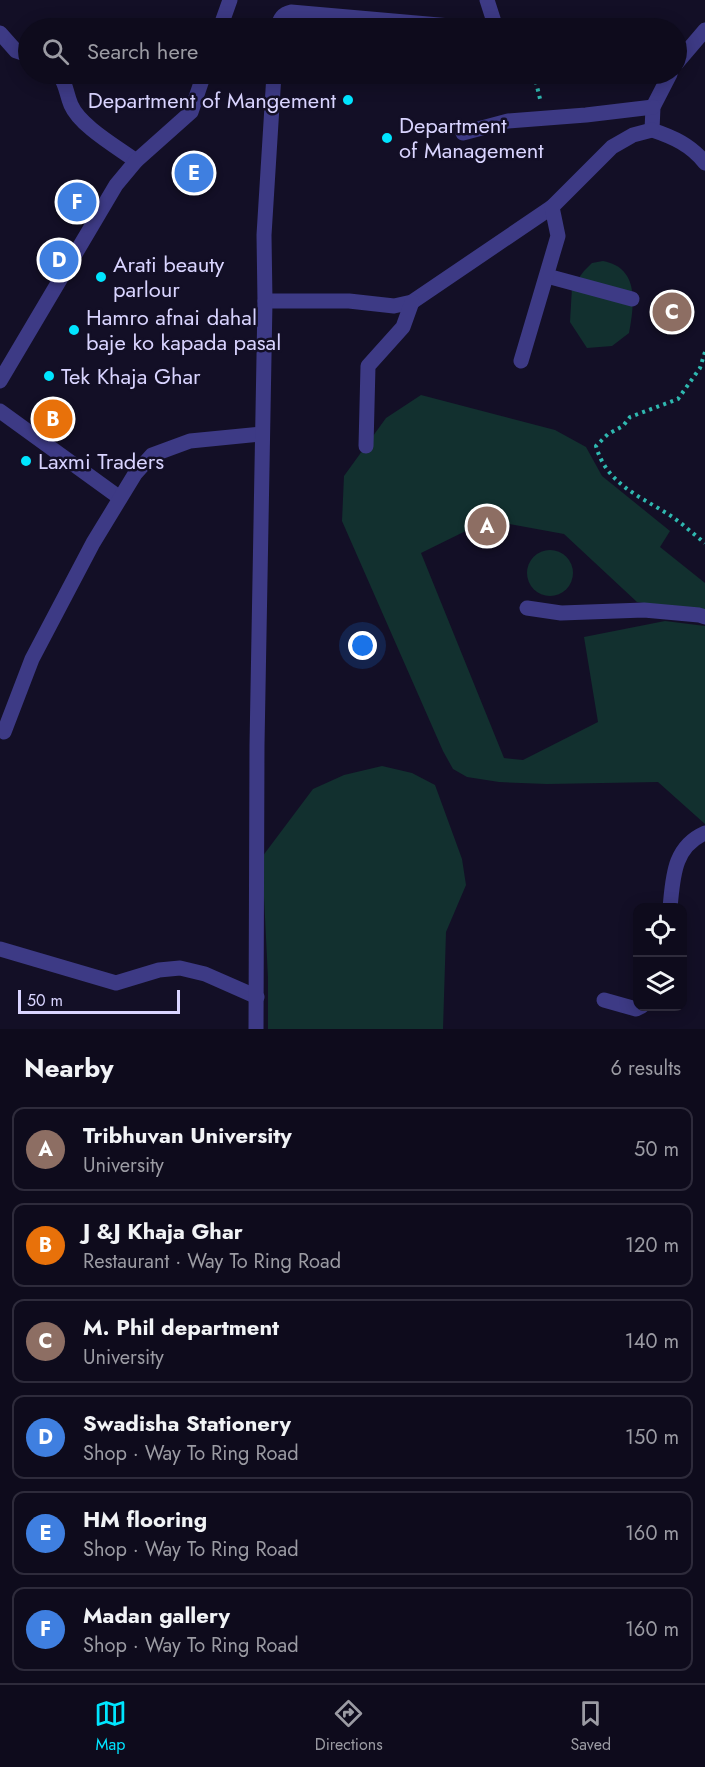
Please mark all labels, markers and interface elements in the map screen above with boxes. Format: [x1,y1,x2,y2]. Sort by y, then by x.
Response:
search box [18,18,687,84]
icon: search [39,35,72,68]
text: Search here [87,35,198,67]
place label: Department of Mangement [88,84,337,116]
marker: Department of Mangement [341,93,355,107]
place label: Department of Management [399,109,544,166]
marker: Department of Management [380,131,394,145]
pin: E [174,150,214,195]
pin: F [58,180,97,224]
pin: D [40,238,78,282]
place label: Arati beauty parlour [113,248,225,305]
marker: Arati beauty parlour [94,270,108,284]
pin: C [652,290,692,334]
place label: Hamro afnai dahal baje ko kapada pasal [86,301,281,358]
marker: Hamro afnai dahal baje ko kapada pasal [67,323,81,337]
place label: Tek Khaja Ghar [61,360,201,392]
marker: Tek Khaja Ghar [42,369,56,383]
pin: B [34,396,72,442]
place label: Laxmi Traders [38,445,164,477]
marker: Laxmi Traders [19,454,33,468]
pin: A [468,504,506,548]
your location [348,631,377,660]
map controls [633,903,687,1011]
button: locate [633,903,687,957]
button: layers [633,957,687,1011]
scale bar [18,987,180,1014]
text: 50 m [27,989,63,1012]
text: Nearby [24,1049,113,1087]
text: 6 results [611,1054,681,1083]
text: Tribhuvan University [83,1119,292,1151]
text: A [38,1135,53,1164]
text: 50 m [634,1135,679,1164]
text: University [83,1151,164,1180]
text: J &J Khaja Ghar [83,1215,243,1247]
text: B [39,1231,52,1260]
text: 120 m [625,1231,679,1260]
text: Restaurant · Way To Ring Road [83,1247,341,1276]
text: M. Phil department [83,1311,279,1343]
text: C [38,1327,53,1356]
text: 140 m [625,1327,679,1356]
text: University [83,1343,164,1372]
text: Swadisha Stationery [83,1407,291,1439]
text: D [38,1423,53,1452]
text: 150 m [625,1423,679,1452]
text: Shop · Way To Ring Road [83,1439,299,1468]
text: HM flooring [83,1503,207,1535]
text: E [39,1519,52,1548]
text: 160 m [625,1519,679,1548]
text: Shop · Way To Ring Road [83,1535,299,1564]
text: Madan gallery [83,1599,230,1631]
text: F [40,1615,51,1644]
text: 160 m [625,1615,679,1644]
text: Shop · Way To Ring Road [83,1631,299,1660]
tab: Map [94,1697,127,1756]
tab: Directions [315,1697,383,1756]
tab: Saved [570,1697,611,1756]

